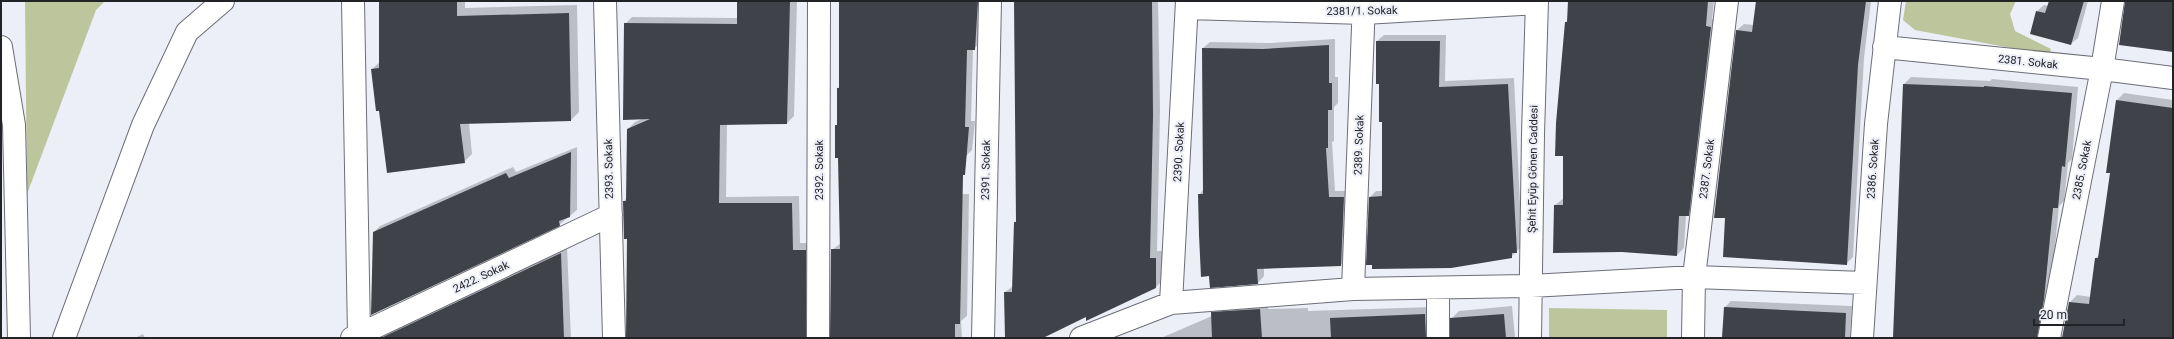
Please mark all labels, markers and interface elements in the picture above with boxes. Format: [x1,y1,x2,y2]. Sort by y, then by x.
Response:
street label: 2381/1. Sokak [1326,4,1398,18]
street label: 2381. Sokak [1997,52,2059,72]
street label: Şehit Eyüp Gönen Caddesi [1525,105,1541,233]
street label: 2389. Sokak [1351,114,1367,175]
street label: 2390. Sokak [1171,121,1187,182]
street label: 2393. Sokak [602,138,616,199]
street label: 2387. Sokak [1697,138,1717,200]
street label: 2386. Sokak [1864,138,1882,200]
street label: 2392. Sokak [813,139,826,200]
street label: 2391. Sokak [979,139,993,200]
street label: 2385. Sokak [2070,139,2094,201]
street label: 2422. Sokak [451,258,511,296]
scale bar [2034,301,2124,327]
text: 20 m [2040,308,2067,322]

